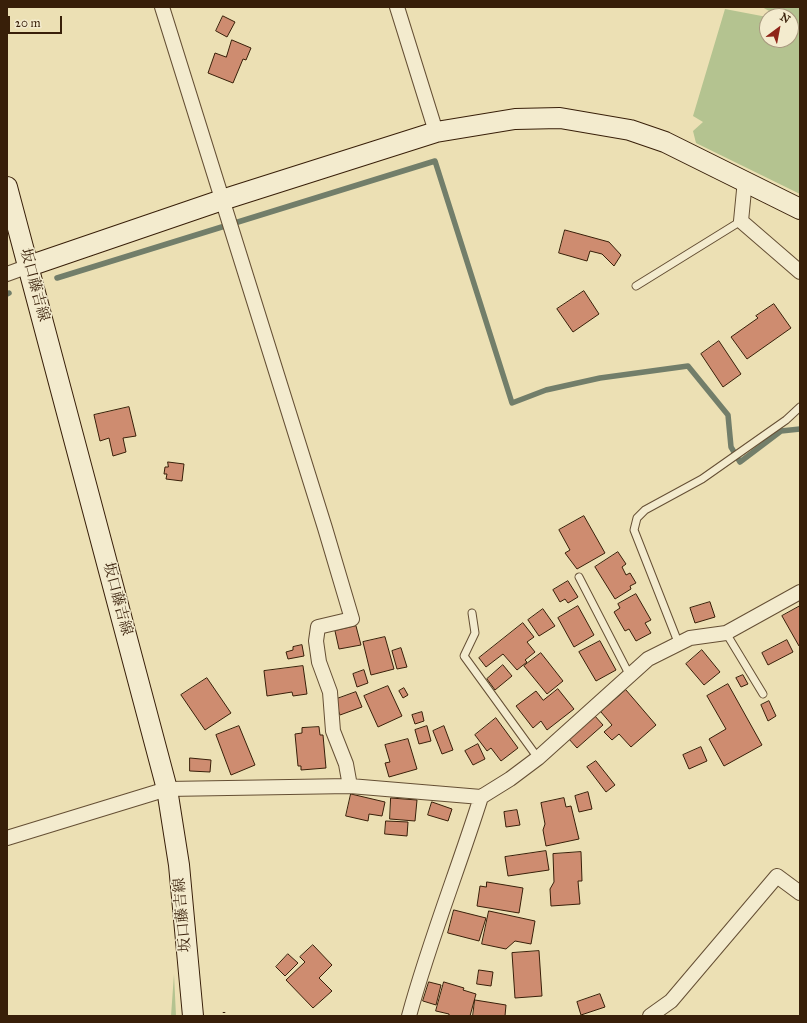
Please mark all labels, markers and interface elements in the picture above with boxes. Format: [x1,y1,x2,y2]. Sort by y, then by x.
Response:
scale bar [10,8,64,34]
north arrow [759,8,799,48]
text: N [778,10,793,26]
text: 20 m [15,16,41,30]
street label: 坂口藤吉線 [16,246,52,324]
street label: 坂口藤吉線 [99,560,135,638]
street label: 坂口藤吉線 [171,877,195,953]

